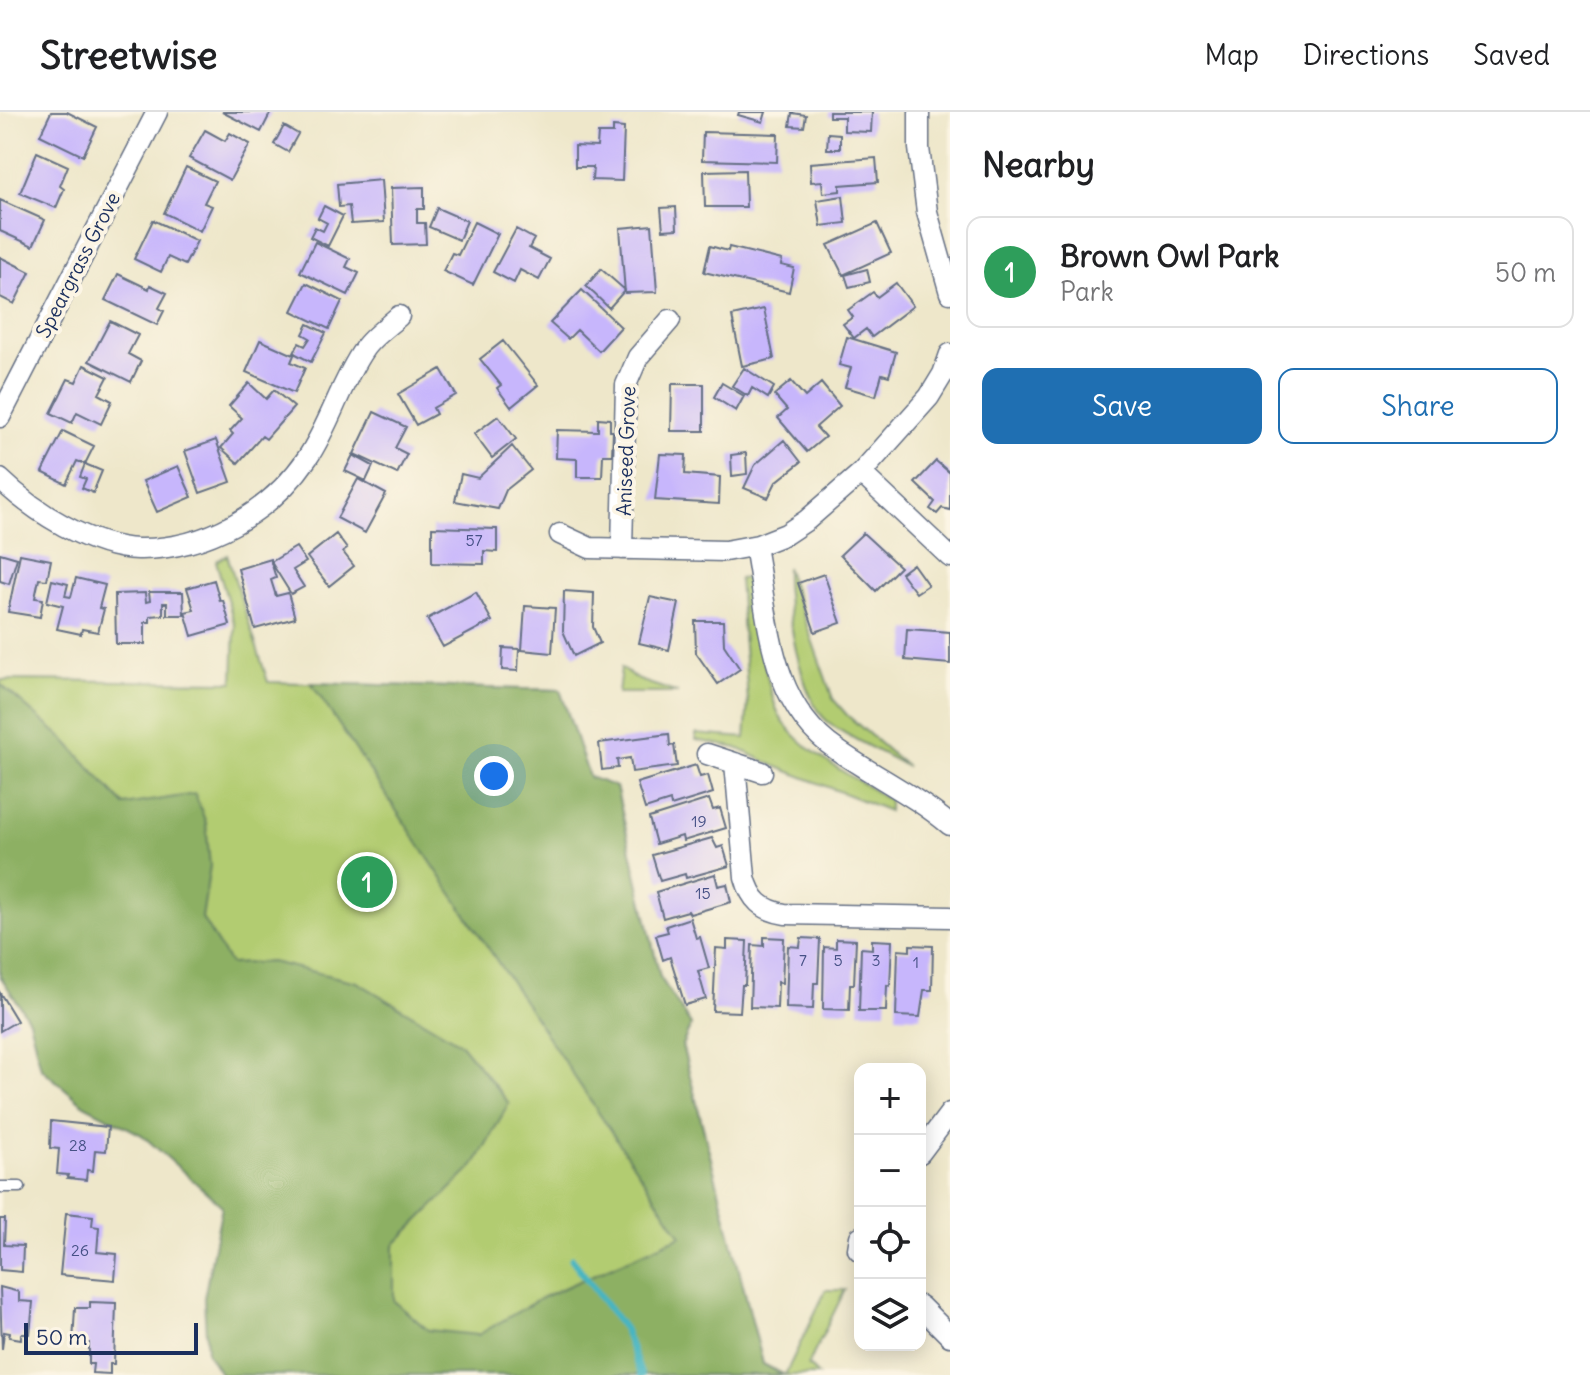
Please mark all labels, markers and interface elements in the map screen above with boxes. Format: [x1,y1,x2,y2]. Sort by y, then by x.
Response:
text: Streetwise [40,32,218,79]
text: Map [1204,37,1259,73]
text: Directions [1303,37,1429,73]
text: Saved [1473,37,1550,73]
text: Nearby [982,143,1095,186]
street label: Speargrass Grove [30,188,125,342]
text: Brown Owl Park [1060,237,1279,275]
text: 1 [1005,256,1015,289]
text: 50 m [1495,256,1556,289]
text: Park [1060,275,1114,308]
button: Save [982,368,1262,444]
button: Share [1278,368,1558,444]
street label: Aniseed Grove [611,385,640,516]
house number: 57 [465,530,483,550]
your location [474,756,514,796]
house number: 19 [691,811,707,831]
pin: 1 [341,852,393,912]
house number: 15 [695,883,711,903]
house number: 7 [799,950,807,970]
house number: 5 [833,950,843,970]
house number: 3 [871,950,881,970]
house number: 1 [913,952,919,972]
map controls [854,1063,926,1351]
button: + [854,1063,926,1135]
house number: 28 [69,1135,87,1155]
button: − [854,1135,926,1207]
button: locate [854,1207,926,1279]
house number: 26 [71,1240,89,1260]
button: layers [854,1279,926,1351]
scale bar [24,1319,198,1355]
text: 50 m [36,1323,88,1351]

